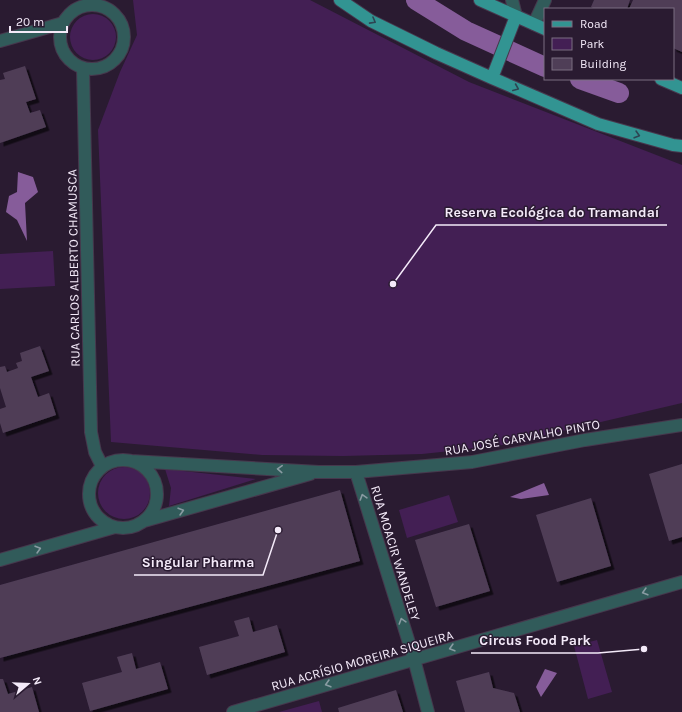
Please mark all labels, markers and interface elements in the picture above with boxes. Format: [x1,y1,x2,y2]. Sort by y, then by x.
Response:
scale bar [10,8,67,34]
legend [544,8,674,80]
text: 20 m [16,15,44,29]
one-way arrow [369,17,376,24]
text: Road [580,17,608,31]
text: Park [580,37,605,51]
text: Building [580,57,627,71]
one-way arrow [512,84,519,92]
one-way arrow [633,130,640,139]
street label: RUA CARLOS ALBERTO CHAMUSCA [64,169,83,367]
callout: Reserva Ecológica do Tramandaí [436,199,667,225]
text: Reserva Ecológica do Tramandaí [445,204,660,221]
street label: RUA JOSÉ CARVALHO PINTO [443,414,601,459]
one-way arrow [277,465,283,474]
street label: RUA MOACIR WANDELEY [368,484,423,623]
one-way arrow [360,493,368,500]
one-way arrow [178,507,185,515]
one-way arrow [34,545,41,554]
callout: Singular Pharma [134,549,263,575]
text: Singular Pharma [142,554,254,571]
one-way arrow [641,588,648,596]
one-way arrow [398,617,407,624]
street label: RUA ACRÍSIO MOREIRA SIQUEIRA [269,625,455,694]
callout: Circus Food Park [471,627,598,653]
text: Circus Food Park [479,632,591,649]
one-way arrow [449,643,456,652]
north arrow [8,664,48,704]
text: N [30,675,44,687]
one-way arrow [324,679,331,688]

